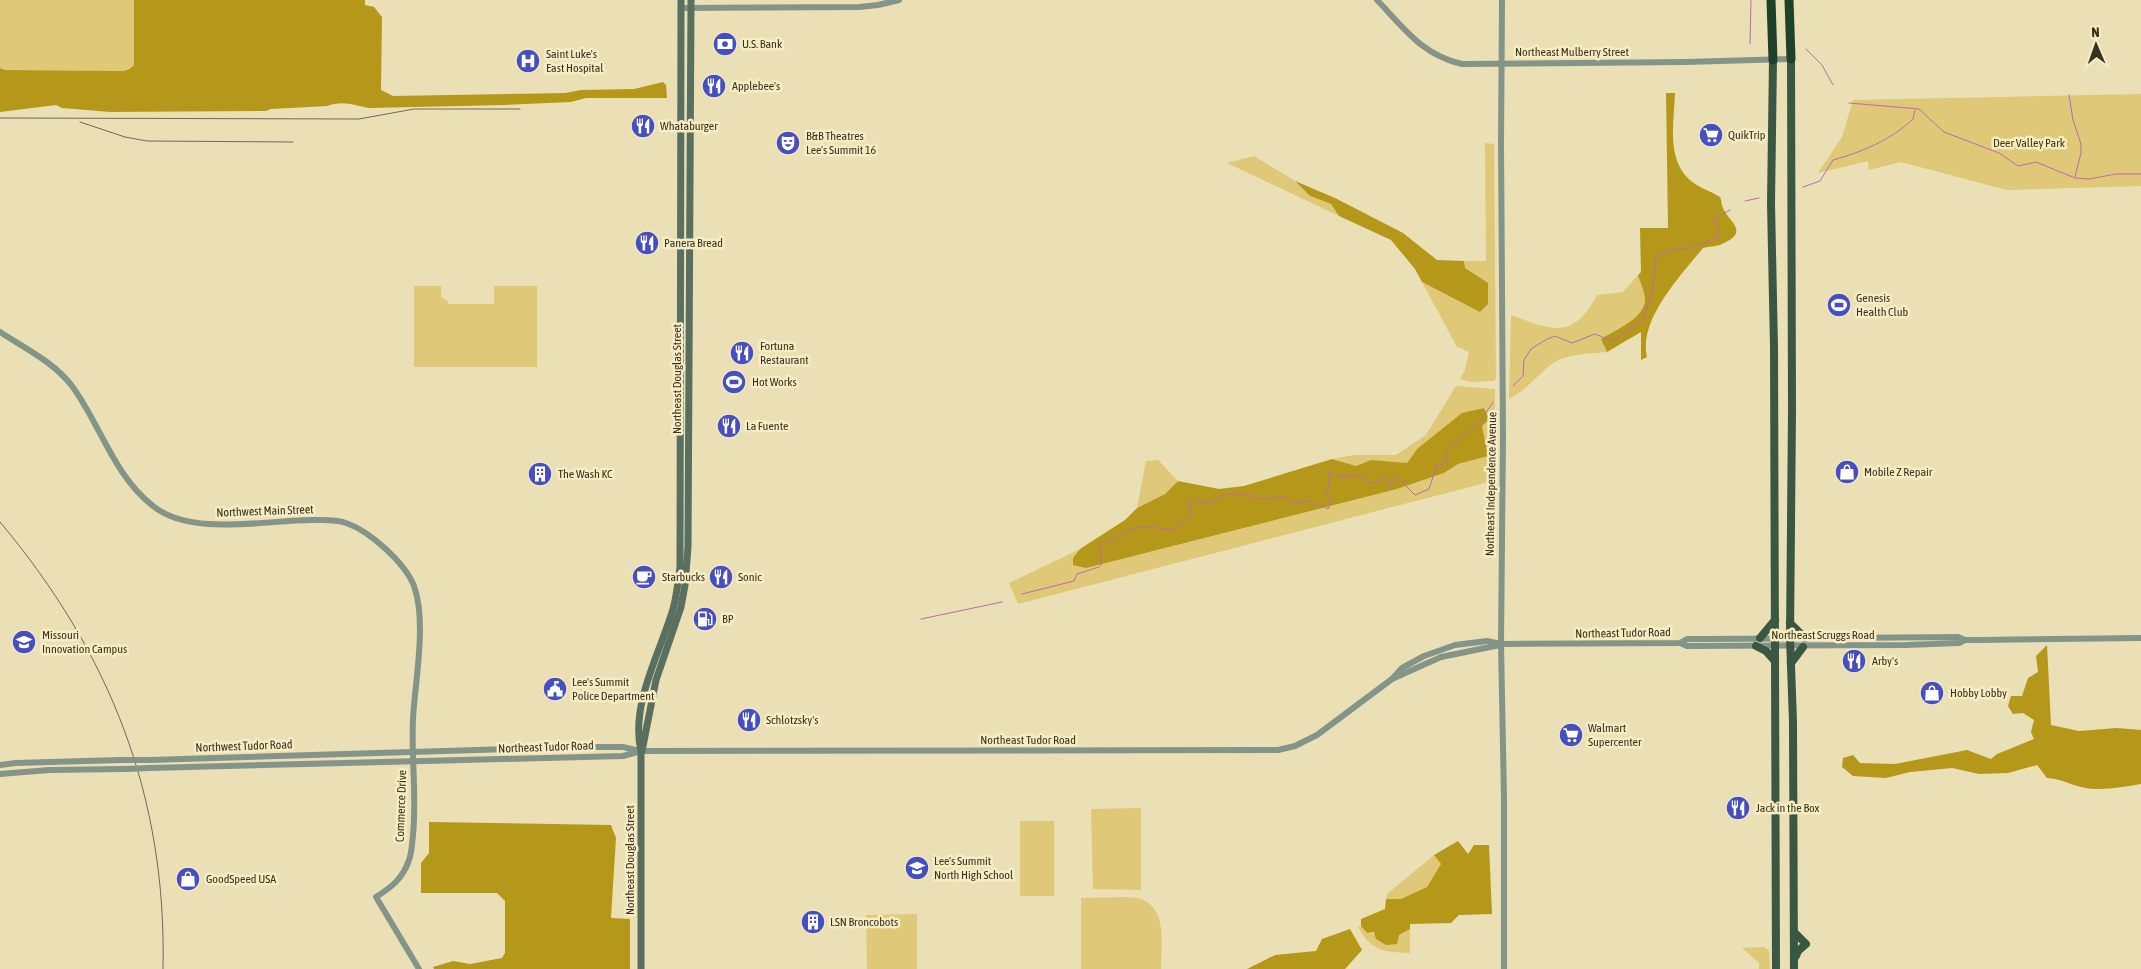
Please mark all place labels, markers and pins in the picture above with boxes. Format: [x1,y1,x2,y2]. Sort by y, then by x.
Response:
bank icon: U.S. Bank [712,31,738,57]
place label: U.S. Bank [742,37,783,51]
place label: Saint Luke's East Hospital [546,47,604,75]
hospital icon: Saint Luke's East Hospital [515,48,541,74]
restaurant icon: Applebee's [701,73,727,99]
place label: Applebee's [732,79,780,93]
restaurant icon: Whataburger [630,113,656,139]
place label: Whataburger [660,119,718,133]
supermarket icon: QuikTrip [1698,122,1724,148]
place label: QuikTrip [1728,128,1766,142]
place label: B&B Theatres Lee's Summit 16 [806,129,877,157]
theatre icon: B&B Theatres Lee's Summit 16 [775,130,801,156]
restaurant icon: Panera Bread [634,230,660,256]
place label: Panera Bread [664,236,723,250]
place label: Genesis Health Club [1856,291,1908,319]
sports icon: Genesis Health Club [1826,292,1852,318]
place label: Fortuna Restaurant [760,339,809,367]
restaurant icon: Fortuna Restaurant [729,340,755,366]
sports icon: Hot Works [721,369,747,395]
place label: Hot Works [752,375,797,389]
restaurant icon: La Fuente [716,413,742,439]
place label: La Fuente [746,419,788,433]
shop icon: Mobile Z Repair [1834,459,1860,485]
building icon: The Wash KC [527,461,553,487]
place label: Mobile Z Repair [1864,465,1933,479]
place label: The Wash KC [558,467,613,481]
cafe icon: Starbucks [631,564,657,590]
restaurant icon: Sonic [708,564,734,590]
place label: Starbucks [662,570,705,584]
place label: Sonic [738,570,762,584]
fuel station icon: BP [692,606,718,632]
place label: BP [722,612,734,626]
place label: Missouri Innovation Campus [42,628,127,656]
school or university icon: Missouri Innovation Campus [11,629,37,655]
restaurant icon: Arby's [1841,648,1867,674]
place label: Arby's [1872,654,1898,668]
place label: Lee's Summit Police Department [572,675,655,703]
public building icon: Lee's Summit Police Department [542,676,568,702]
shop icon: Hobby Lobby [1919,680,1945,706]
place label: Hobby Lobby [1950,686,2007,700]
restaurant icon: Schlotzsky's [736,707,762,733]
place label: Schlotzsky's [766,713,818,727]
place label: Walmart Supercenter [1588,721,1642,749]
supermarket icon: Walmart Supercenter [1558,722,1584,748]
restaurant icon: Jack in the Box [1725,795,1751,821]
place label: Jack in the Box [1756,801,1820,815]
place label: Lee's Summit North High School [934,854,1014,882]
school or university icon: Lee's Summit North High School [904,855,930,881]
shop icon: GoodSpeed USA [175,866,201,892]
place label: GoodSpeed USA [206,872,276,886]
building icon: LSN Broncobots [800,909,826,935]
place label: LSN Broncobots [830,915,898,929]

